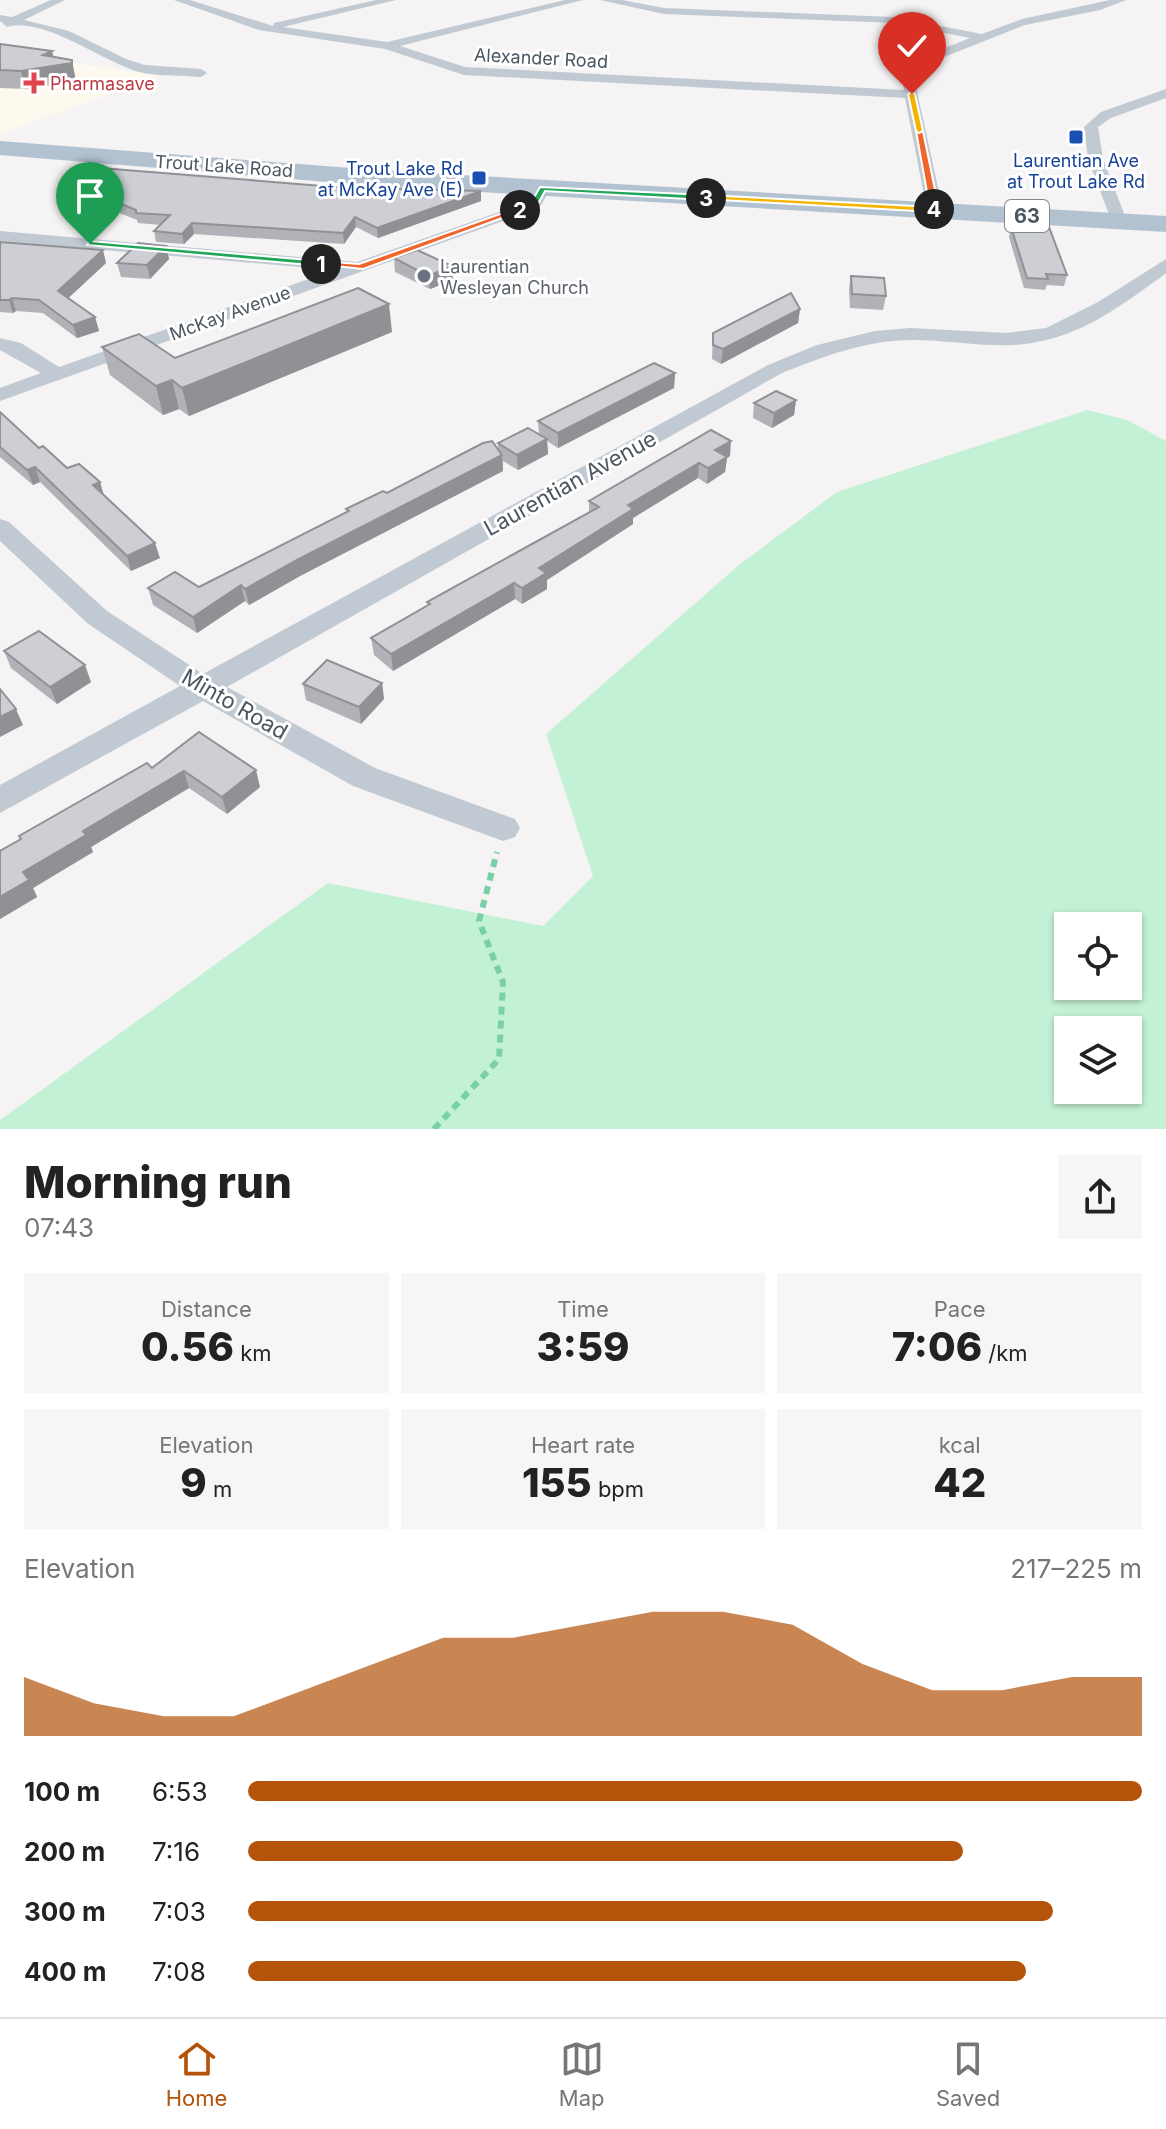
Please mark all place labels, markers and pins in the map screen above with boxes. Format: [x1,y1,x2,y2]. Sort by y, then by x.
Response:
pin [878,12,946,94]
place label: Pharmasave [50,73,155,94]
marker: Pharmasave [25,74,43,92]
marker: Laurentian Ave at Trout Lake Rd [1067,128,1085,146]
place label: Laurentian Ave at Trout Lake Rd [1007,150,1145,192]
place label: Trout Lake Rd at McKay Ave (E) [318,158,463,200]
pin [56,162,124,244]
marker: Trout Lake Rd at McKay Ave (E) [470,169,488,187]
pin: 3 [686,178,726,218]
pin: 4 [914,189,954,229]
pin: 2 [500,190,540,230]
pin: 1 [301,244,341,284]
place label: Laurentian Wesleyan Church [440,256,589,298]
marker: Laurentian Wesleyan Church [415,267,433,285]

